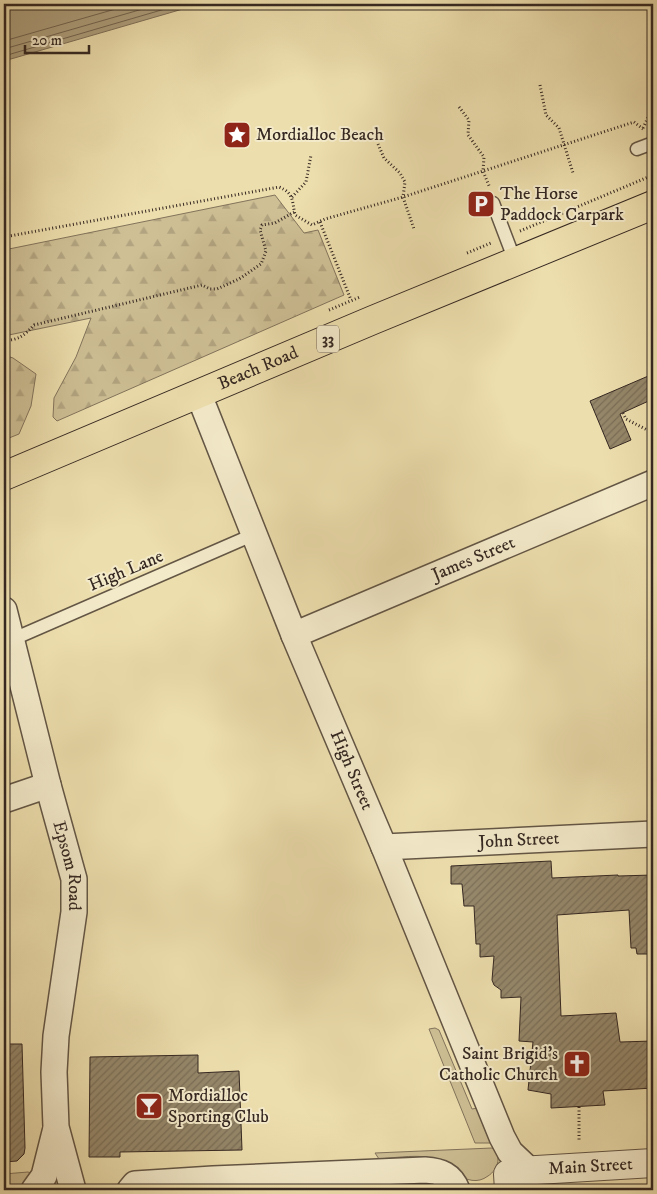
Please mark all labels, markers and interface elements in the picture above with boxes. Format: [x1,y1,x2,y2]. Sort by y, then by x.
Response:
scale bar [25,22,89,54]
text: 20 m [32,31,62,50]
place icon: Mordialloc Beach [222,120,252,150]
place label: Mordialloc Beach [256,124,384,146]
place label: The Horse Paddock Carpark [500,183,624,226]
parking icon: The Horse Paddock Carpark [466,189,496,219]
road number: 33 [317,326,339,352]
street label: Beach Road [215,342,302,395]
street label: James Street [427,532,519,587]
street label: High Lane [85,545,167,597]
street label: High Street [325,727,378,814]
street label: Epsom Road [48,819,85,911]
street label: John Street [476,828,560,854]
place label: Saint Brigid's Catholic Church [439,1043,559,1086]
church icon: Saint Brigid's Catholic Church [562,1049,592,1079]
place label: Mordialloc Sporting Club [168,1085,269,1128]
bar icon: Mordialloc Sporting Club [134,1091,164,1121]
street label: Main Street [548,1153,634,1180]

